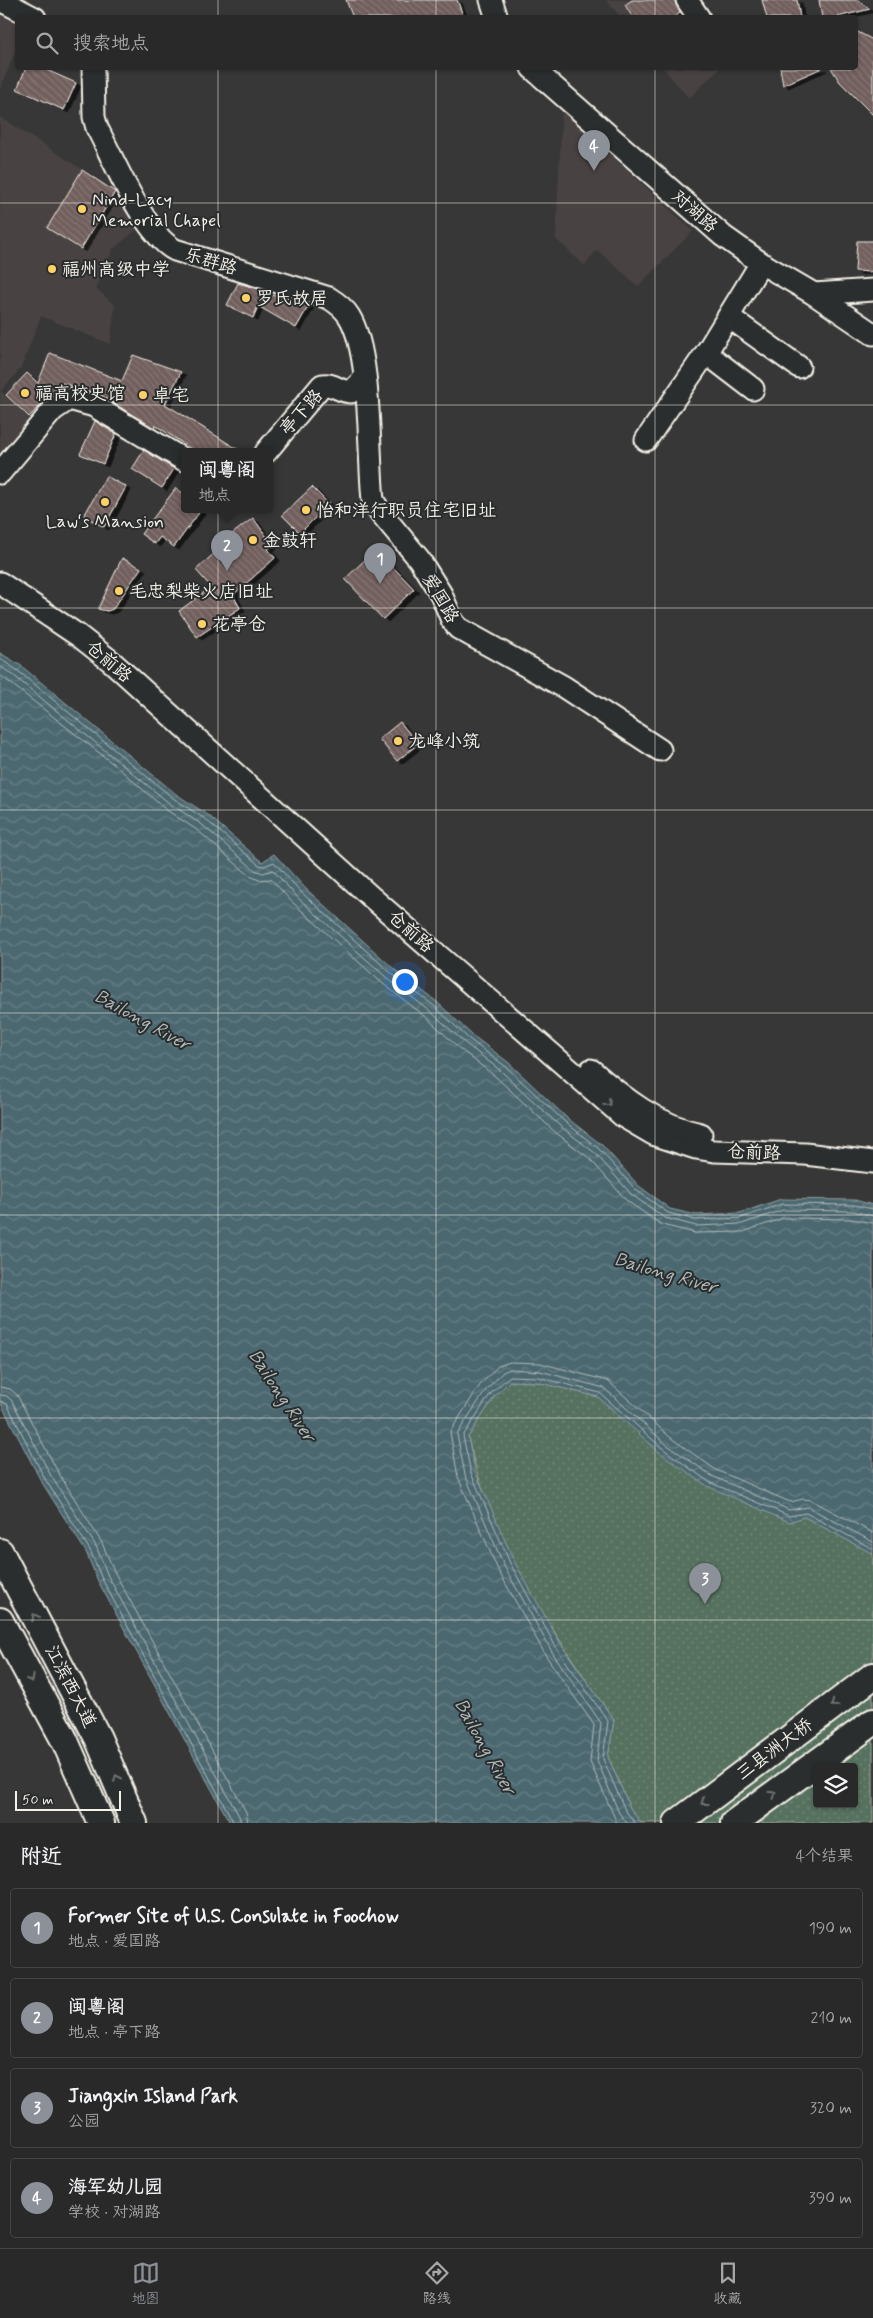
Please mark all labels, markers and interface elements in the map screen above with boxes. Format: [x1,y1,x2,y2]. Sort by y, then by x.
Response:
search box [15,15,858,70]
icon: search [33,29,61,57]
text: 搜索地点 [73,31,149,56]
pin: 4 [578,130,610,171]
street label: 对湖路 [666,185,723,239]
place label: Nind-Lacy Memorial Chapel [92,188,221,233]
marker: Nind-Lacy Memorial Chapel [76,203,88,215]
street label: 乐群路 [181,243,240,281]
place label: 福州高级中学 [62,258,170,282]
marker: 福州高级中学 [46,263,58,275]
place label: 罗氏故居 [256,287,328,311]
marker: 罗氏故居 [240,292,252,304]
place label: 福高校史馆 [35,382,125,406]
place label: 卓宅 [153,384,189,408]
street label: 亭下路 [275,384,329,441]
marker: 福高校史馆 [19,387,31,399]
marker: 卓宅 [137,389,149,401]
popup [181,448,273,513]
text: 闽粤阁 [198,458,256,483]
text: 地点 [198,485,231,506]
marker: Law‘s Mansion [99,496,111,508]
place label: 怡和洋行职员住宅旧址 [316,499,496,523]
marker: 怡和洋行职员住宅旧址 [300,504,312,516]
place label: Law‘s Mansion [46,510,164,534]
place label: 金鼓轩 [263,529,317,553]
pin: 2 [211,530,243,571]
marker: 金鼓轩 [247,534,259,546]
pin: 1 [364,543,396,584]
street label: 爱国路 [416,569,464,628]
place label: 毛忠梨柴火店旧址 [129,580,273,604]
marker: 毛忠梨柴火店旧址 [113,585,125,597]
place label: 花亭仓 [212,613,266,637]
marker: 花亭仓 [196,618,208,630]
street label: 仓前路 [80,635,137,688]
place label: 龙峰小筑 [408,730,480,754]
marker: 龙峰小筑 [392,735,404,747]
street label: 仓前路 [382,905,439,959]
your location [392,969,418,995]
water label: Bailong River [90,984,196,1058]
one-way arrow [602,1098,611,1106]
street label: 仓前路 [727,1140,781,1166]
water label: Bailong River [611,1247,722,1301]
water label: Bailong River [242,1345,322,1449]
pin: 3 [689,1563,721,1604]
one-way arrow [31,1613,41,1622]
street label: 江滨西大道 [39,1641,101,1732]
one-way arrow [25,1674,35,1683]
water label: Bailong River [448,1694,522,1801]
one-way arrow [831,1699,840,1707]
street label: 三县洲大桥 [731,1713,818,1786]
map controls [813,1763,858,1808]
button: layers [813,1763,858,1808]
one-way arrow [112,1774,123,1783]
scale bar [15,1788,121,1811]
text: 50 m [22,1791,53,1809]
one-way arrow [767,1791,777,1800]
one-way arrow [700,1796,710,1805]
text: 附近 [20,1843,62,1871]
text: 4个结果 [796,1846,853,1867]
text: Former Site of U.S. Consulate in Foochow [68,1904,399,1929]
text: 1 [33,1918,41,1939]
text: 190 m [809,1918,852,1939]
text: 地点 · 爱国路 [68,1931,160,1952]
text: 闽粤阁 [68,1995,125,2020]
text: 2 [33,2008,41,2029]
text: 210 m [811,2008,852,2029]
text: 地点 · 亭下路 [68,2022,160,2043]
text: Jiangxin Island Park [68,2084,238,2109]
text: 3 [33,2098,41,2119]
text: 320 m [810,2098,852,2119]
text: 公园 [68,2111,100,2132]
text: 海军幼儿园 [68,2175,163,2200]
text: 4 [32,2188,42,2209]
text: 390 m [809,2188,852,2209]
text: 学校 · 对湖路 [68,2202,160,2223]
tab: 地图 [132,2259,160,2308]
tab: 路线 [423,2259,451,2308]
tab: 收藏 [714,2259,742,2308]

